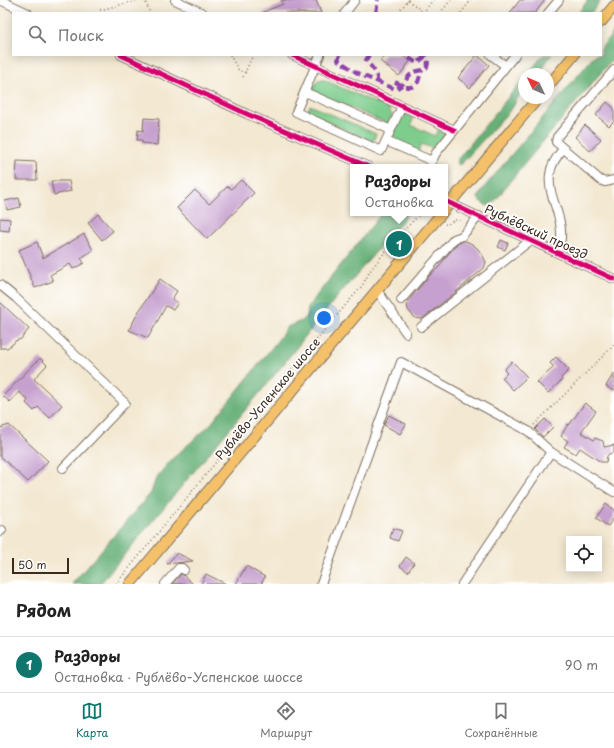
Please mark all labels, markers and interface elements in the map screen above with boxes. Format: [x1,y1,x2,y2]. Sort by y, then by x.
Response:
search box [12,12,602,56]
icon: search [26,23,48,45]
text: Поиск [58,23,104,46]
north arrow [518,68,554,104]
popup [350,164,448,216]
text: Раздоры [364,169,431,192]
text: Остановка [364,192,434,211]
street label: Рублёвский проезд [482,199,591,263]
pin: 1 [386,229,412,259]
your location [314,308,334,328]
street label: Рублёво-Успенское шоссе [211,333,324,463]
map controls [566,536,602,572]
button: locate [566,536,602,572]
scale bar [12,556,69,575]
text: 50 m [18,556,47,573]
text: Рядом [16,597,71,623]
text: Раздоры [54,644,121,667]
text: 1 [26,655,32,674]
text: 90 m [565,655,598,674]
text: Остановка · Рублёво-Успенское шоссе [54,667,303,686]
tab: Карта [76,700,108,741]
tab: Маршрут [260,700,312,741]
tab: Сохранённые [464,700,538,741]

